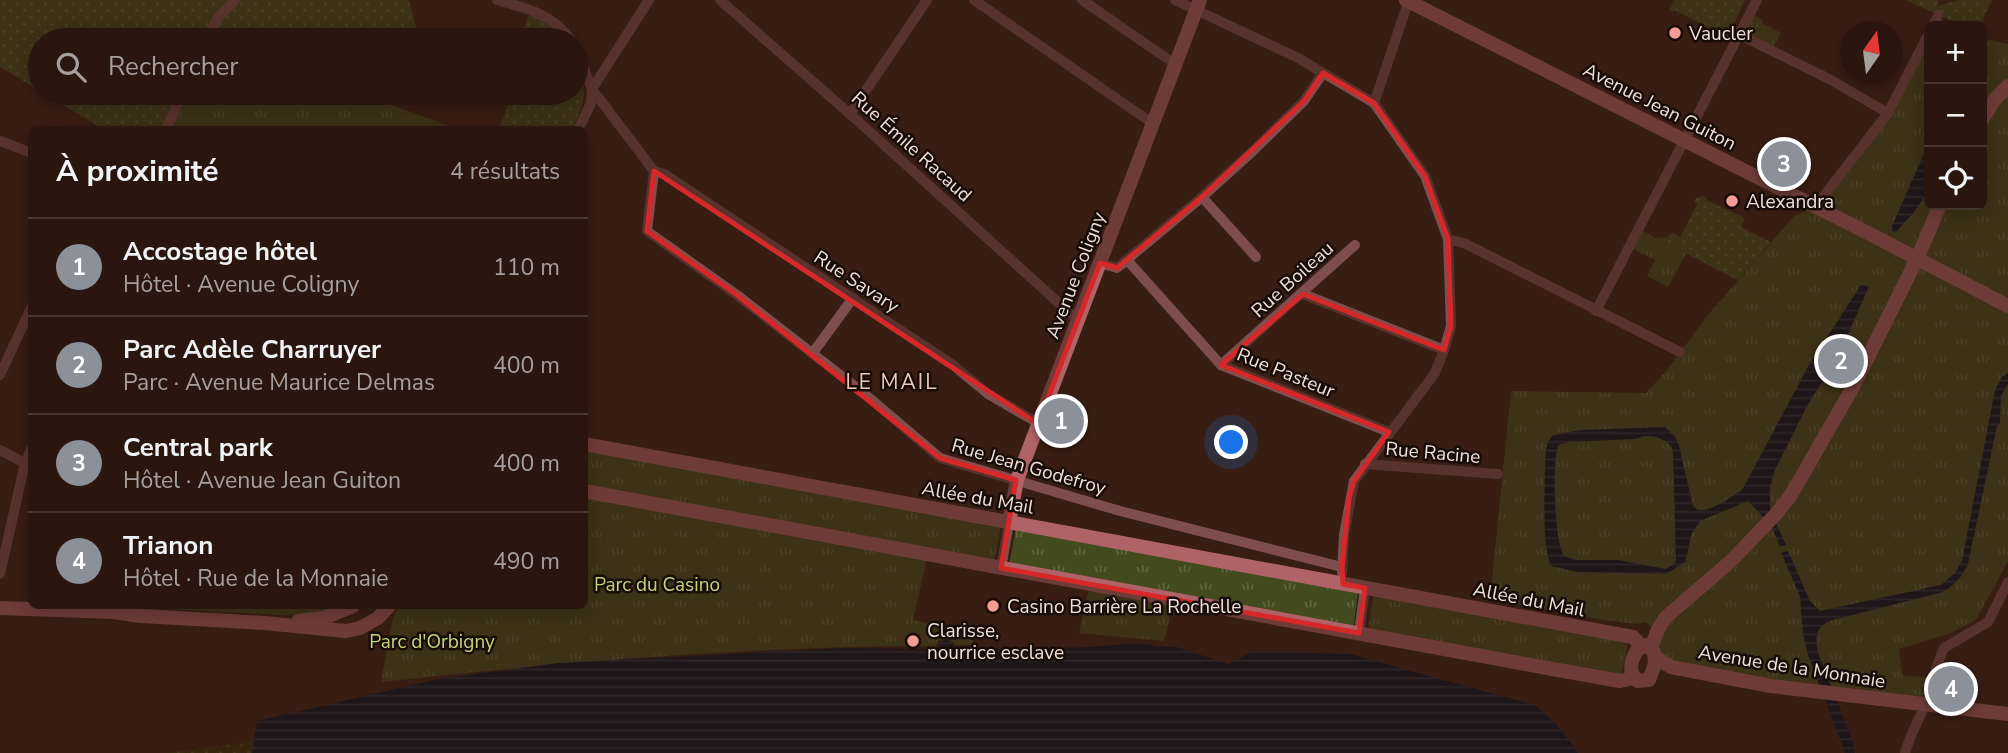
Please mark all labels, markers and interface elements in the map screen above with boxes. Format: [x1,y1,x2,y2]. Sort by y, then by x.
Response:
place label: Vaucler [1688,21,1753,47]
north arrow [1840,21,1903,84]
map controls [1924,21,1987,210]
button: + [1924,21,1987,84]
marker: Vaucler [1667,25,1683,41]
search box [28,28,588,105]
icon: search [52,48,90,86]
text: Rechercher [108,49,239,84]
street label: Avenue Jean Guiton [1579,57,1740,157]
button: − [1924,84,1987,147]
street label: Rue Émile Racaud [845,86,977,208]
pin: 3 [1761,138,1807,190]
button: locate [1924,147,1987,210]
text: À proximité [56,151,218,192]
text: 4 résultats [450,156,560,187]
place label: Alexandra [1746,189,1834,215]
marker: Alexandra [1724,193,1740,209]
street label: Avenue Coligny [1040,208,1112,343]
text: Accostage hôtel [123,234,317,269]
street label: Rue Boileau [1246,236,1339,324]
street label: Rue Savary [809,245,904,319]
text: 1 [72,252,86,283]
text: 110 m [493,252,560,283]
text: Hôtel · Avenue Coligny [123,269,359,300]
text: Parc Adèle Charruyer [123,332,381,367]
pin: 2 [1818,335,1864,387]
street label: Rue Pasteur [1233,342,1339,404]
text: 2 [72,350,86,381]
text: 400 m [493,350,560,381]
text: Parc · Avenue Maurice Delmas [123,367,435,398]
district label: LE MAIL [845,368,939,396]
pin: 1 [1038,395,1084,447]
your location [1214,425,1248,459]
text: Central park [123,430,273,465]
street label: Rue Jean Godefroy [949,433,1109,501]
street label: Rue Racine [1384,436,1481,470]
text: 3 [72,448,86,479]
text: 400 m [493,448,560,479]
text: Hôtel · Avenue Jean Guiton [123,465,401,496]
street label: Allée du Mail [920,475,1036,521]
text: Trianon [123,528,214,563]
text: 4 [72,546,86,577]
text: 490 m [493,546,560,577]
text: Hôtel · Rue de la Monnaie [123,563,388,594]
park label: Parc du Casino [594,572,720,598]
street label: Allée du Mail [1471,576,1587,624]
place label: Casino Barrière La Rochelle [1007,594,1241,620]
marker: Casino Barrière La Rochelle [985,598,1001,614]
place label: Clarisse, nourrice esclave [927,618,1064,666]
park label: Parc d'Orbigny [369,629,495,655]
marker: Clarisse, nourrice esclave [905,633,921,649]
street label: Avenue de la Monnaie [1696,639,1887,695]
pin: 4 [1928,663,1974,715]

